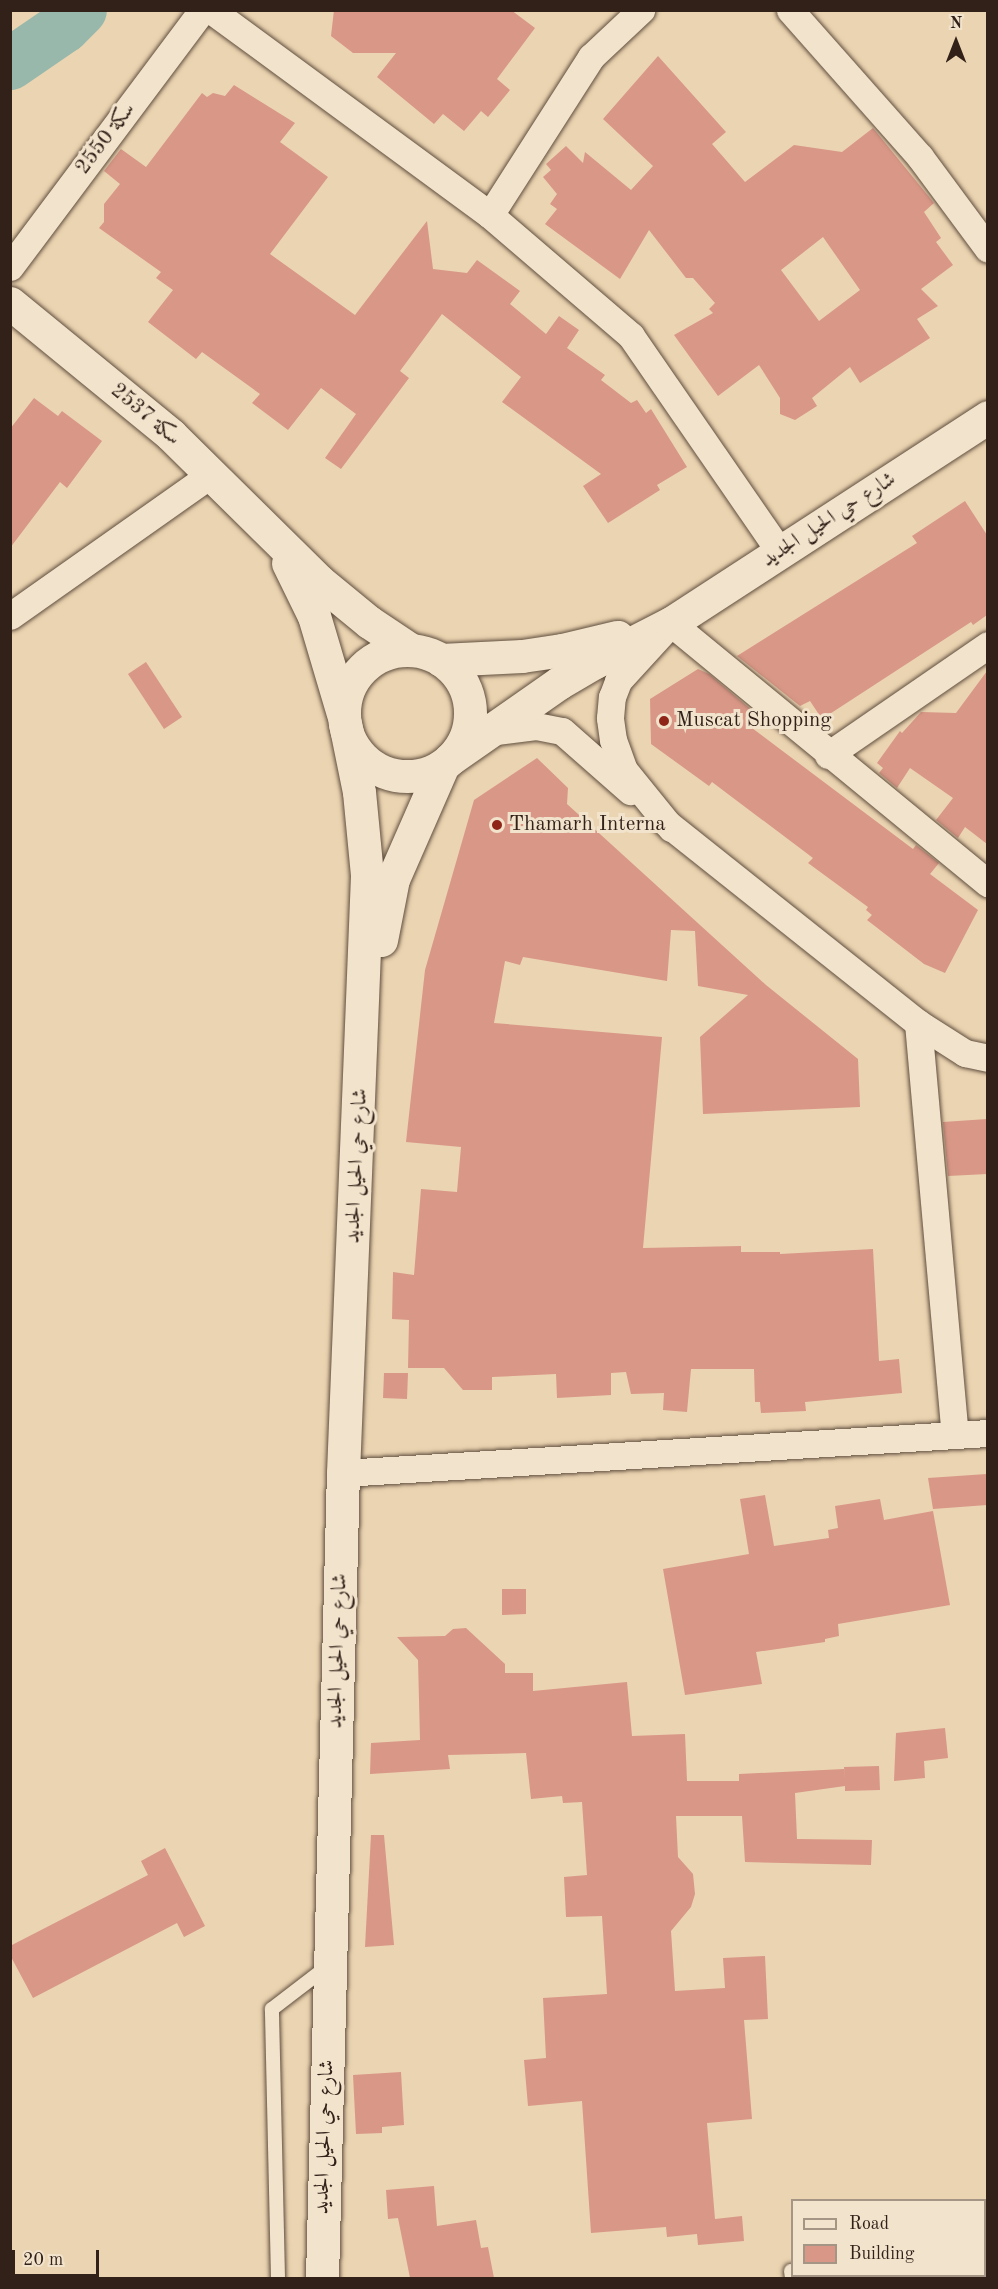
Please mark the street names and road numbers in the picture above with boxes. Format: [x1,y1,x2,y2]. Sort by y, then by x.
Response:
street label: سكة 2550 [71,98,141,180]
street label: سكة 2537 [105,379,185,451]
street label: شارع حي الحيل الجديد [757,467,901,573]
street label: شارع حي الحيل الجديد [340,1088,374,1244]
street label: شارع حي الحيل الجديد [323,1573,353,1729]
street label: شارع حي الحيل الجديد [310,2059,340,2215]

